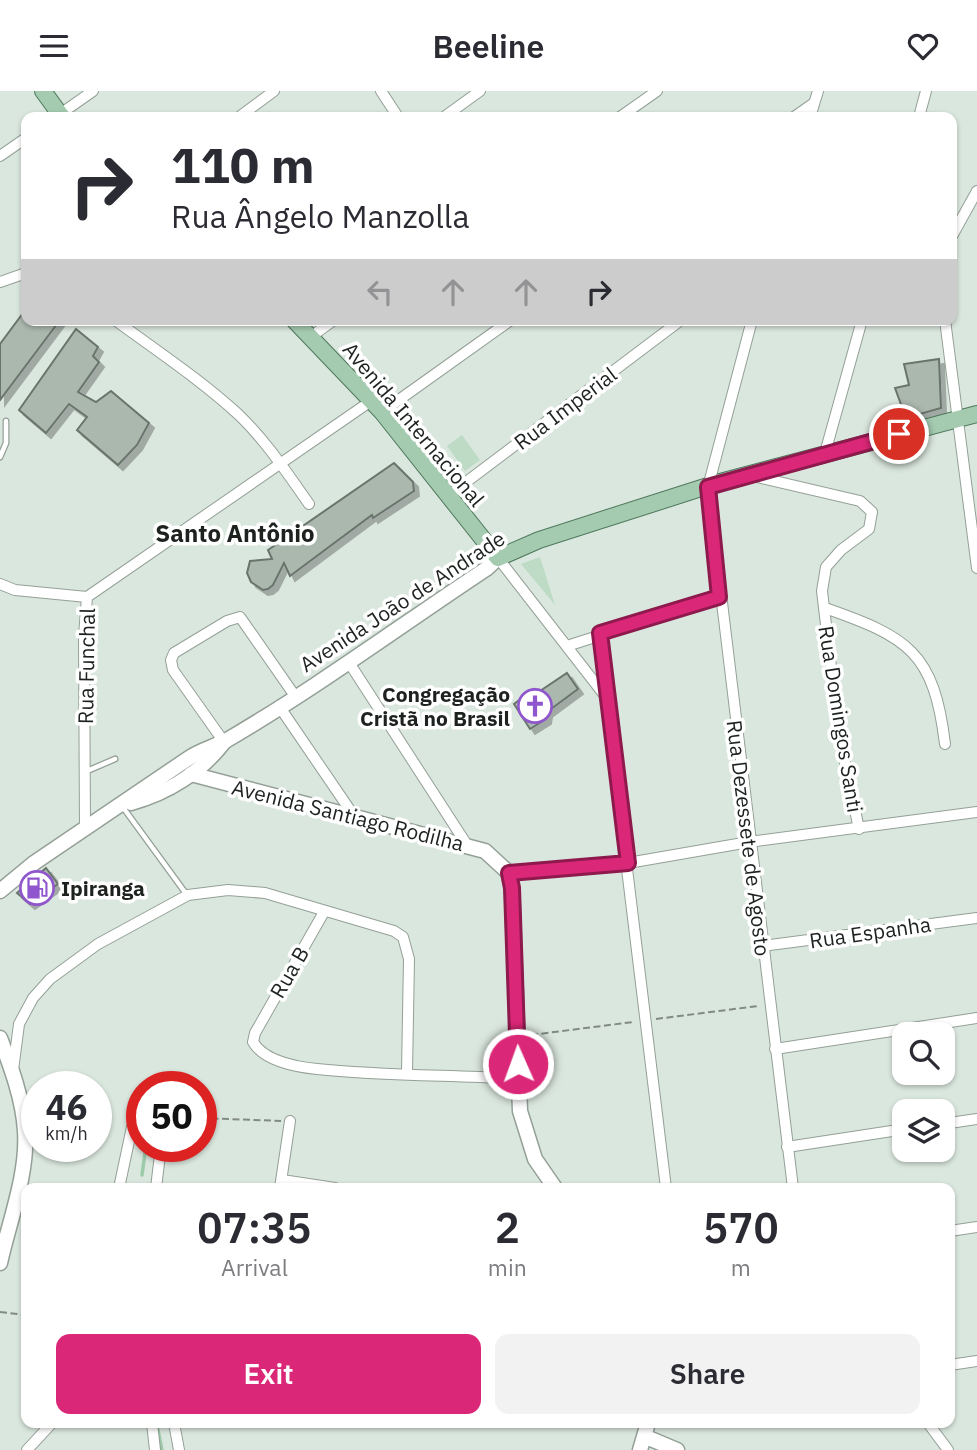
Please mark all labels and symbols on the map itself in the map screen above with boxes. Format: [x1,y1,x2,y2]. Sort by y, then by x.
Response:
street label: Avenida Internacional [337,336,491,512]
street label: Rua Imperial [508,360,622,456]
pin [869,404,929,464]
district label: Santo Antônio [155,517,315,549]
street label: Avenida João de Andrade [294,524,510,678]
street label: Rua Funchal [71,607,101,724]
street label: Rua Domingos Santi [812,624,870,814]
place label: Congregação Cristã no Brasil [360,680,510,732]
church icon: Congregação Cristã no Brasil [516,687,554,725]
street label: Rua Dezessete de Agosto [721,718,777,958]
street label: Avenida Santiago Rodilha [229,773,467,857]
fuel station icon: Ipiranga [18,869,56,907]
place label: Ipiranga [61,874,145,902]
street label: Rua Espanha [807,910,933,954]
street label: Rua B [263,941,315,1003]
position arrow [481,1027,555,1101]
speed limit sign: 50 [126,1071,217,1162]

